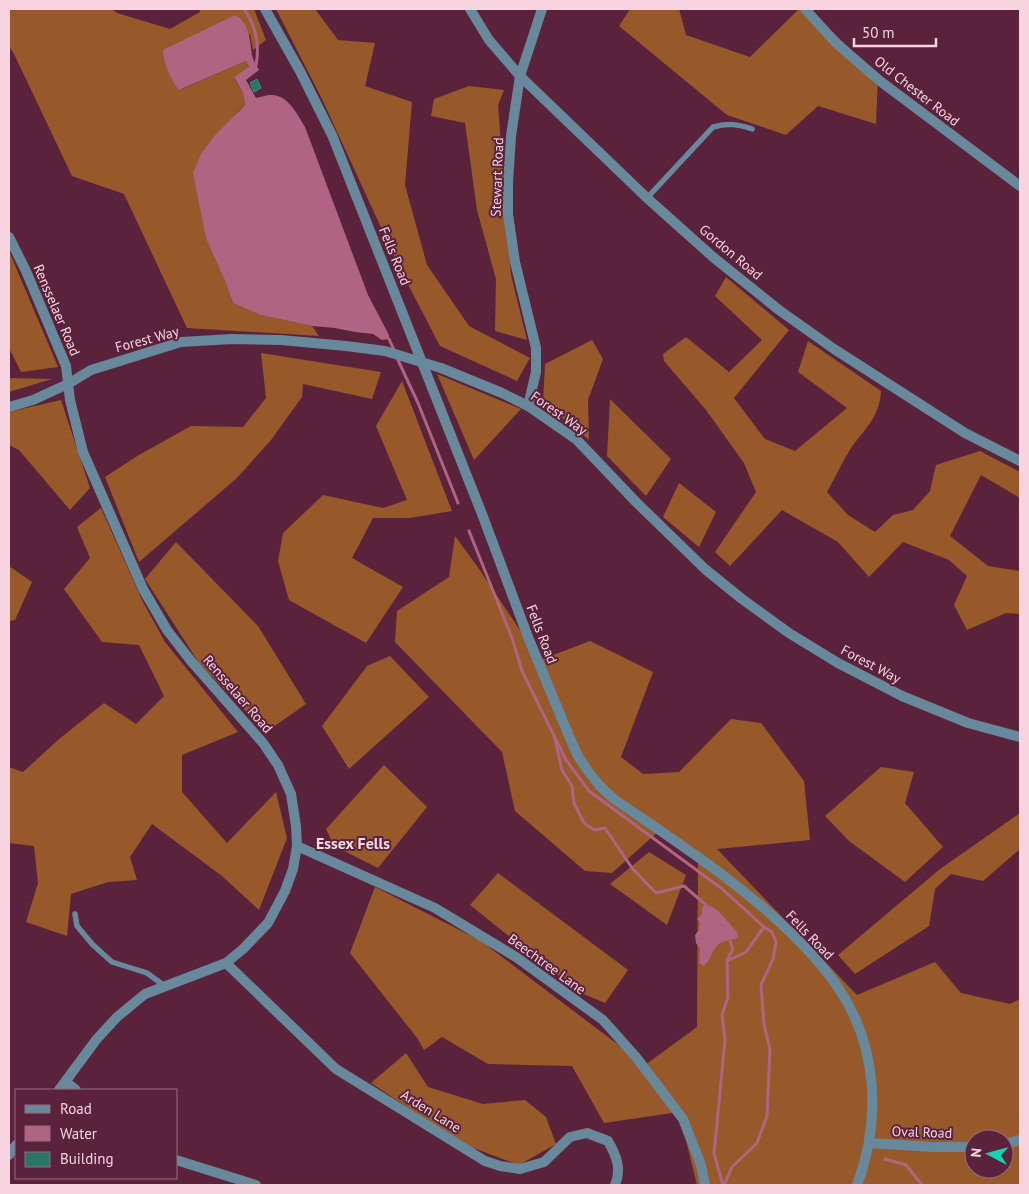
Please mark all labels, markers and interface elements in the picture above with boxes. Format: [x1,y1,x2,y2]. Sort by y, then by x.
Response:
scale bar [854,15,936,47]
text: 50 m [862,23,895,42]
street label: Old Chester Road [871,52,963,130]
street label: Stewart Road [487,137,507,217]
street label: Gordon Road [696,220,766,284]
street label: Fells Road [375,224,415,288]
street label: Rensselaer Road [30,262,84,358]
street label: Forest Way [113,322,181,356]
street label: Forest Way [527,387,591,439]
street label: Fells Road [523,602,561,666]
street label: Forest Way [838,641,904,687]
street label: Rensselaer Road [199,651,277,737]
district label: Essex Fells [316,833,390,853]
street label: Fells Road [782,907,838,963]
street label: Beechtree Lane [504,930,590,998]
street label: Arden Lane [398,1085,464,1137]
legend [15,1089,178,1179]
text: Road [60,1099,92,1118]
street label: Oval Road [891,1122,953,1142]
text: Water [60,1124,97,1143]
north arrow [964,1129,1014,1179]
text: N [967,1147,986,1158]
text: Building [60,1149,114,1168]

